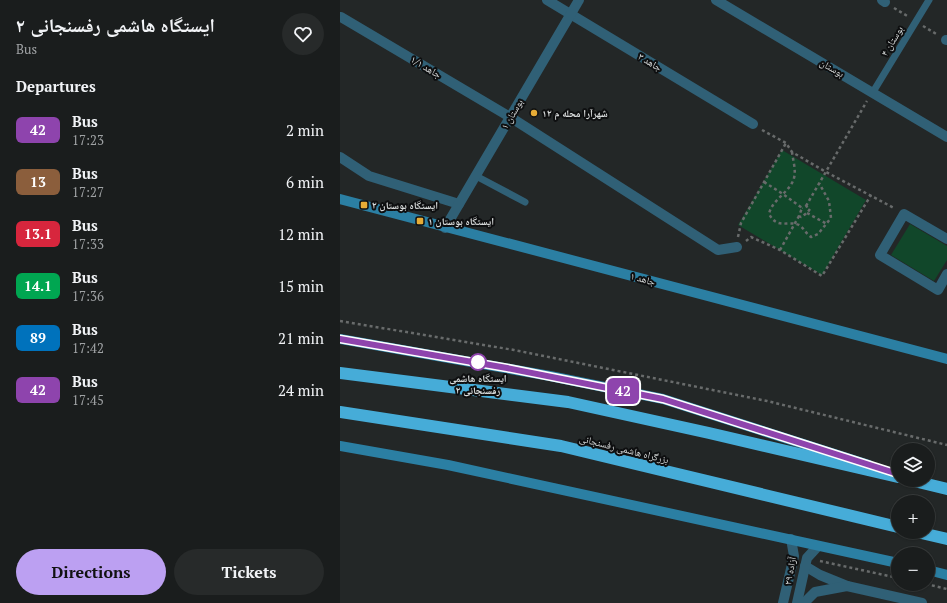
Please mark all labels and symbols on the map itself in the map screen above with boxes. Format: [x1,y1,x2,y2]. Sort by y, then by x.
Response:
street label: بوستان ۴ [878,23,906,58]
street label: جاهد ۳ [636,50,665,75]
street label: جاهد ۱/۱ [408,53,444,82]
street label: بوستان [817,56,847,80]
street label: بوستان ۱ [498,96,526,132]
place label: شهرآرا محله م ۱۲ [542,107,608,120]
marker: شهرآرا محله م ۱۲ [529,108,539,118]
place label: ایستگاه بوستان ۲ [372,199,438,212]
marker: ایستگاه بوستان ۲ [359,200,369,210]
place label: ایستگاه بوستان ۱ [428,215,494,228]
marker: ایستگاه بوستان ۱ [415,216,425,226]
street label: جاهد ۱ [629,269,658,289]
marker: ایستگاه هاشمی رفسنجانی ۲ [469,353,487,371]
place label: ایستگاه هاشمی رفسنجانی ۲ [449,372,507,397]
line badge: 42 [605,378,641,404]
street label: بزرگراه هاشمی رفسنجانی [578,432,670,466]
street label: آزاده ۲۹ [781,556,799,586]

